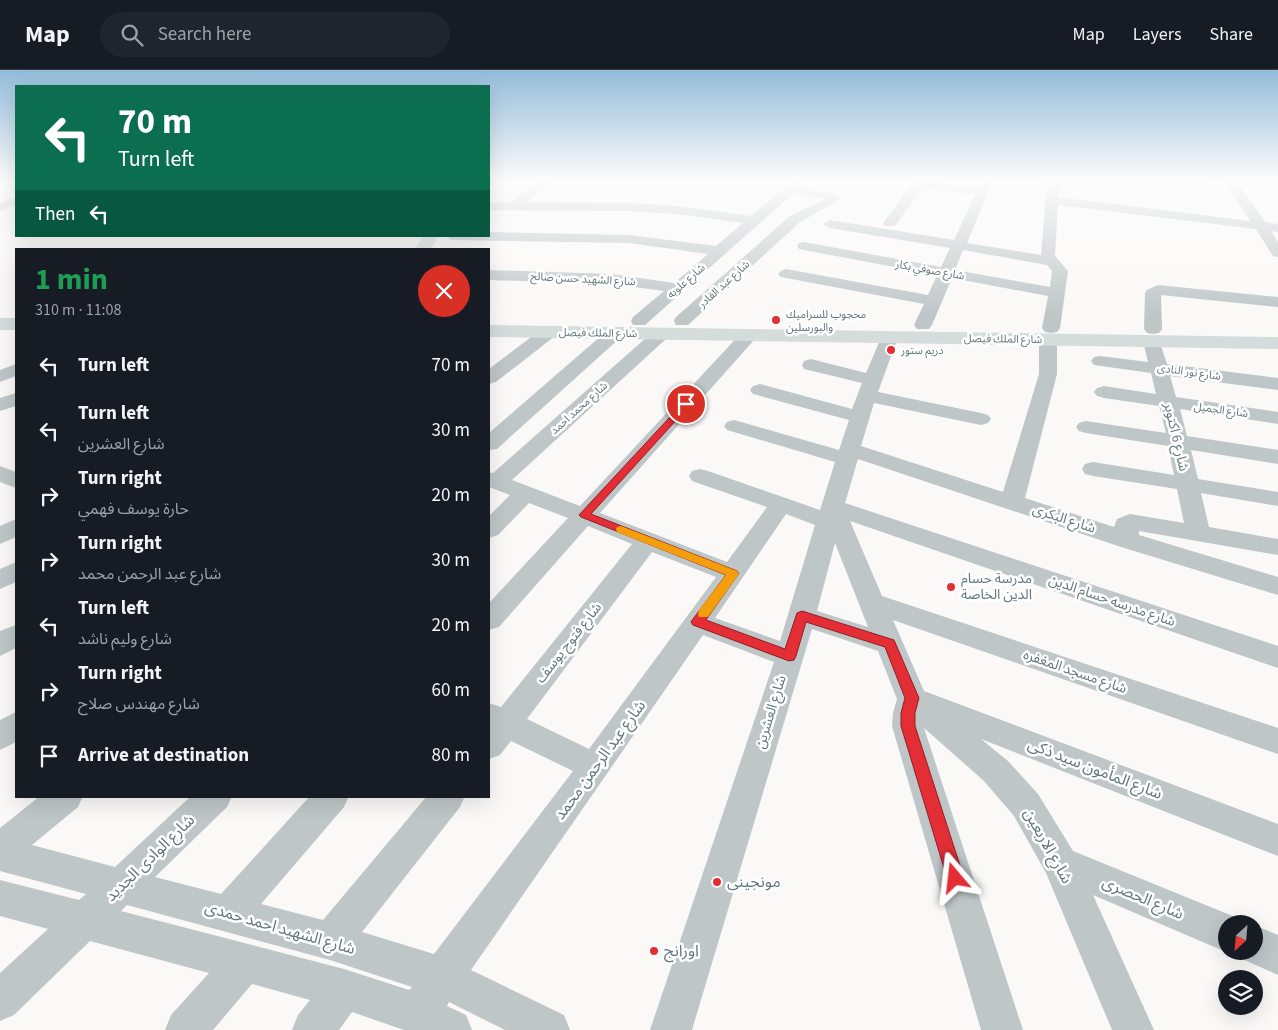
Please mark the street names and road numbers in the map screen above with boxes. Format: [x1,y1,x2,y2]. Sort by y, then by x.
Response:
street label: شارع صوفي بكار [893,256,966,285]
street label: شارع عبد القادر [694,257,753,312]
street label: شارع علوبه [664,260,709,302]
street label: شارع الشهيد حسن صالح [530,269,636,289]
street label: شارع الملك فيصل [559,325,638,341]
street label: شارع الملك فيصل [964,331,1043,347]
street label: شارع نور النادى [1156,360,1222,384]
street label: شارع محمد احمد [547,378,611,438]
street label: شارع الجميل [1193,399,1249,421]
street label: شارع 6 اكتوبر [1158,400,1194,473]
street label: شارع البكرى [1030,499,1098,539]
street label: شارع مدرسه حسام الدين [1046,570,1178,632]
street label: شارع فتوح يوسف [531,599,607,687]
street label: شارع مسجد المغفره [1020,645,1130,699]
street label: شارع العشرين [750,673,792,751]
street label: شارع عبد الرحمن محمد [549,696,652,825]
street label: شارع المأمون سيد ذكى [1024,733,1165,806]
street label: شارع الاربعين [1017,804,1078,888]
street label: شارع الوادى الجديد [100,810,200,907]
street label: شارع الحصرى [1099,871,1187,926]
street label: شارع الشهيد احمد حمدى [202,896,358,961]

